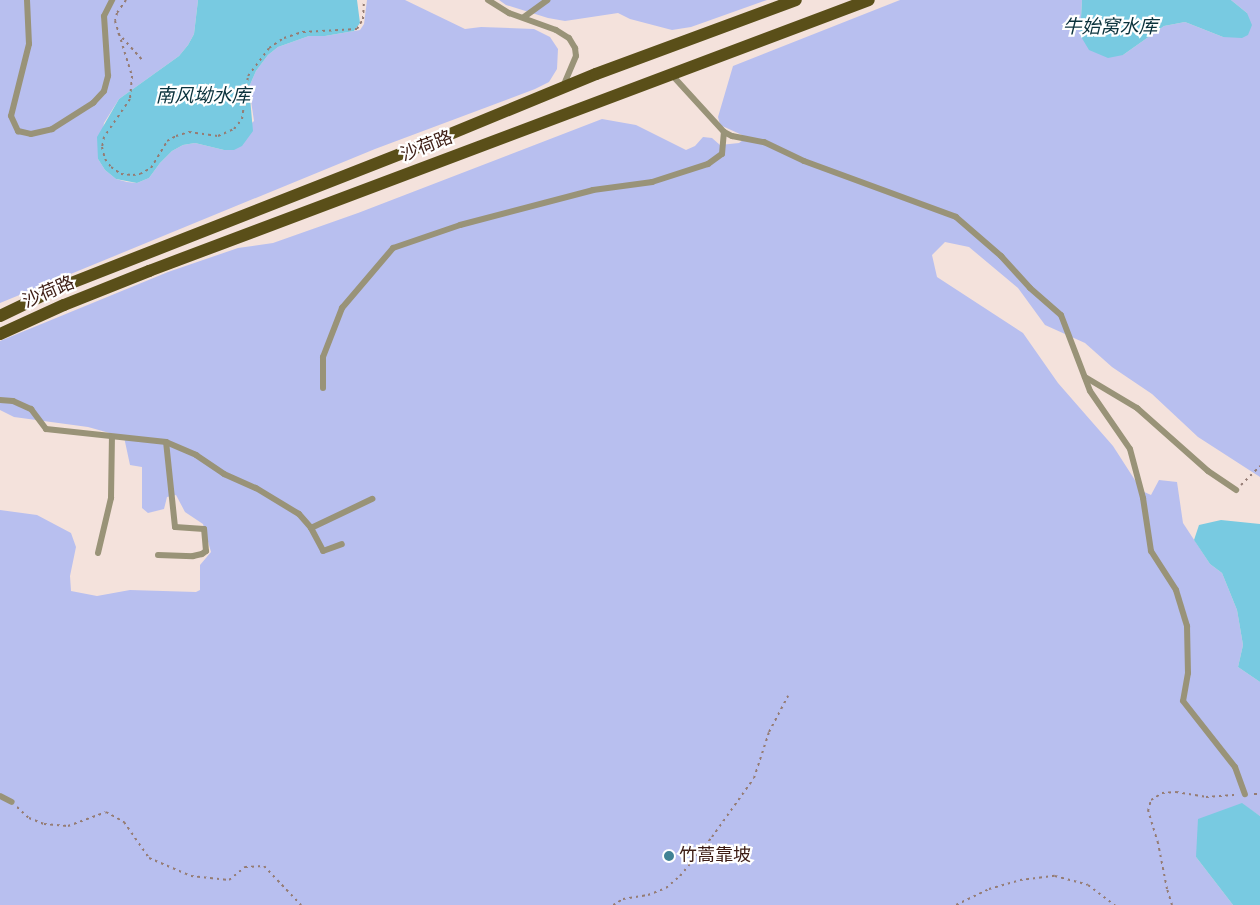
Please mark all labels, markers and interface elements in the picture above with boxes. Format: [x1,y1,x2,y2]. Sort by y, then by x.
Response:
water label: 牛始窝水库 [1063,17,1157,39]
water label: 南风坳水库 [156,86,250,108]
street label: 沙荷路 [398,127,456,167]
street label: 沙荷路 [20,273,78,313]
place label: 竹蒿靠坡 [679,845,751,867]
marker: 竹蒿靠坡 [663,850,675,862]

